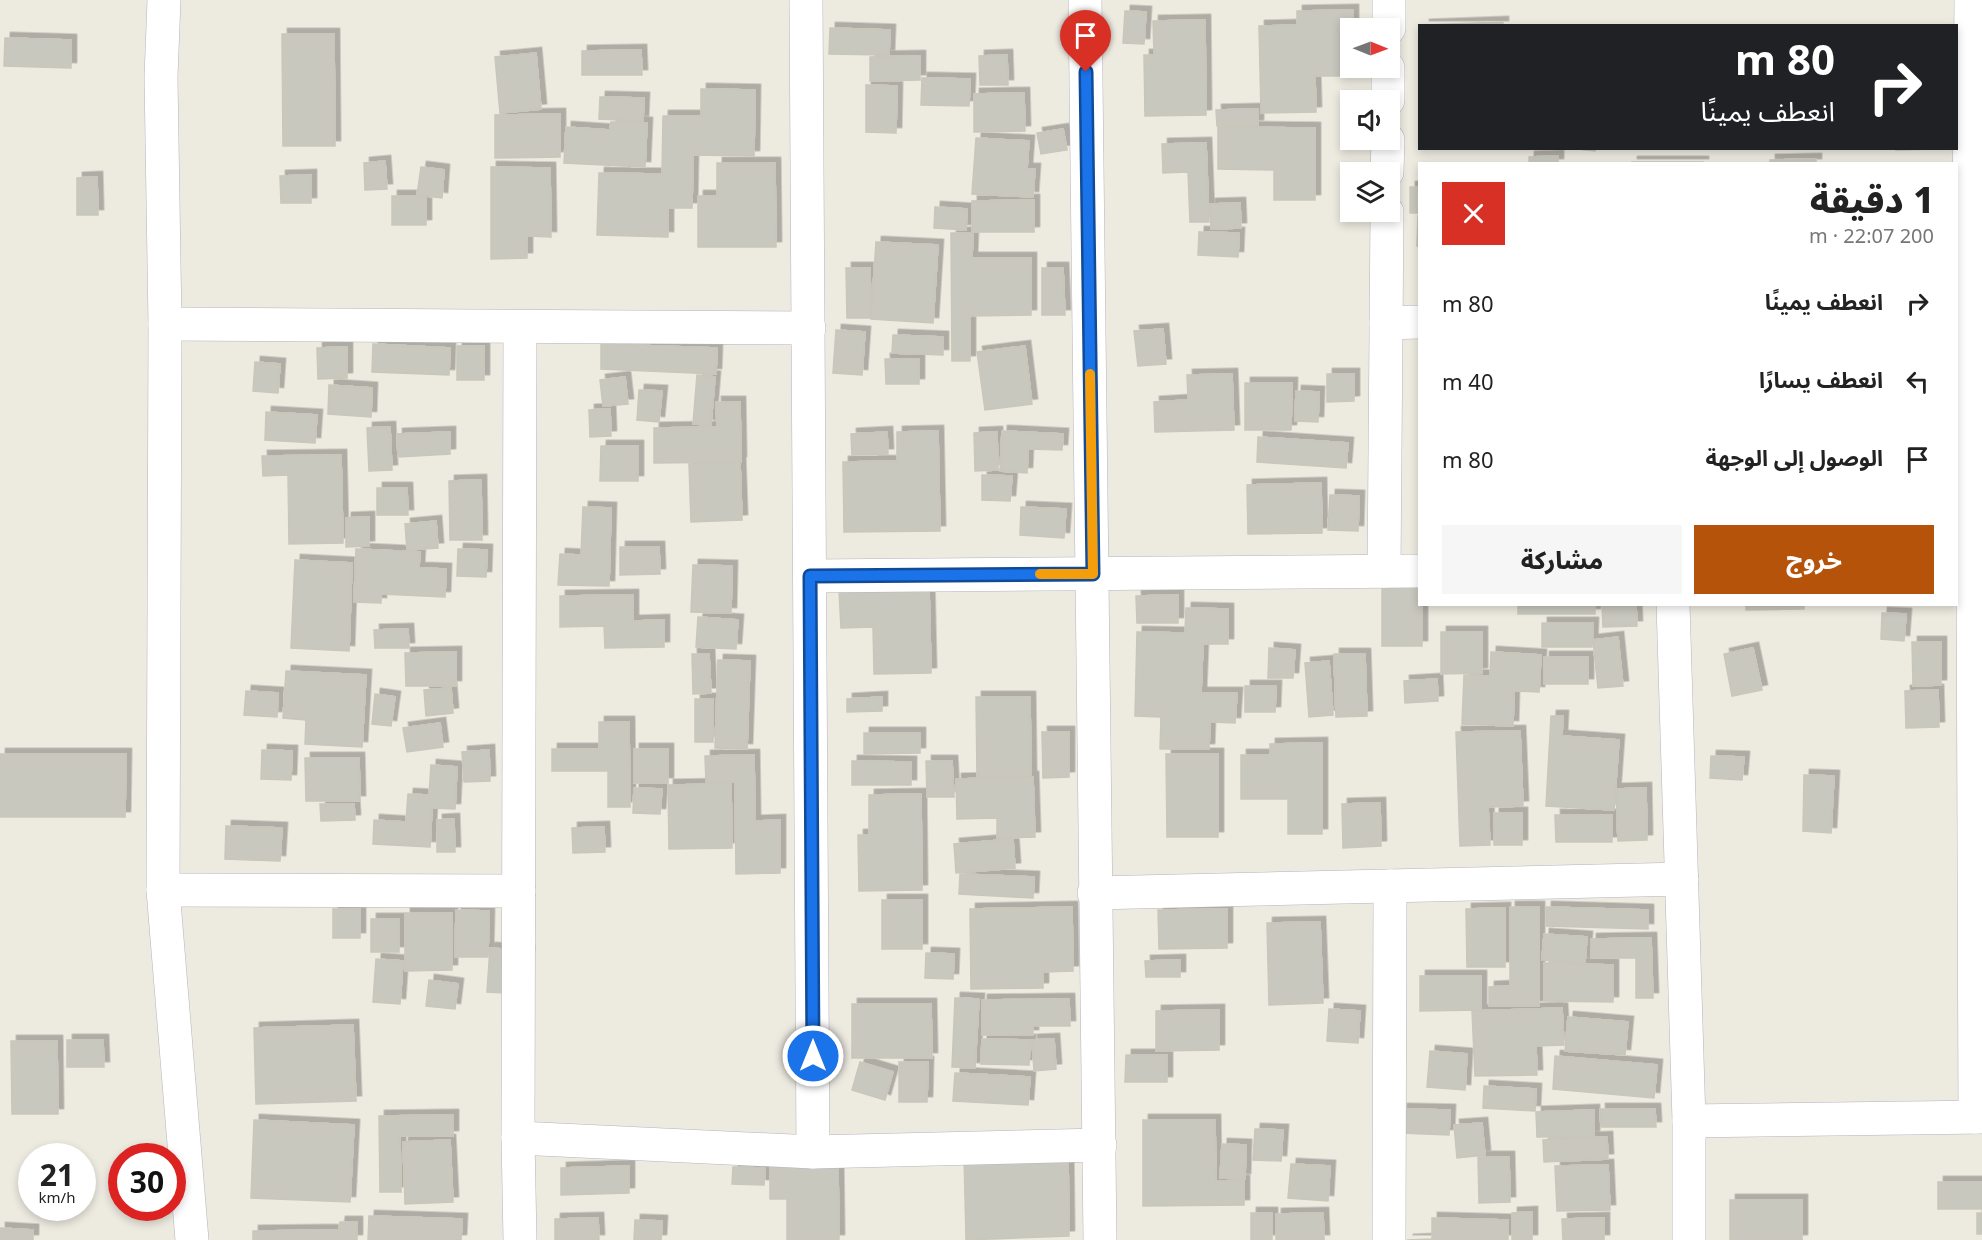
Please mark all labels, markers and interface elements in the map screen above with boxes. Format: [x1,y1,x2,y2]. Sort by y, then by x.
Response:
pin [1060,10,1111,72]
north arrow [1340,18,1400,78]
map controls [1340,18,1400,222]
icon: arrive [1069,19,1102,52]
text: 80 m [1735,30,1835,87]
icon: right [1856,48,1934,126]
button: sound [1340,90,1400,150]
text: انعطف يمينًا [1701,92,1835,129]
button: layers [1340,162,1400,222]
text: 1 دقيقة [1810,175,1934,224]
button: close [1442,182,1505,245]
text: 200 m · 22:07 [1809,222,1934,249]
text: انعطف يمينًا [1765,286,1883,316]
icon: right [1901,287,1934,320]
text: 80 m [1442,288,1493,318]
text: انعطف يسارًا [1759,364,1883,394]
icon: left [1901,365,1934,398]
text: 40 m [1442,366,1493,396]
text: الوصول إلى الوجهة [1705,442,1883,472]
icon: arrive [1901,443,1934,476]
text: 80 m [1442,444,1493,474]
button: مشاركة [1442,525,1682,594]
button: خروج [1694,525,1934,594]
position arrow [781,1024,845,1088]
speed limit sign: 30 [108,1143,186,1221]
text: 21 [40,1154,74,1195]
text: km/h [39,1187,75,1207]

